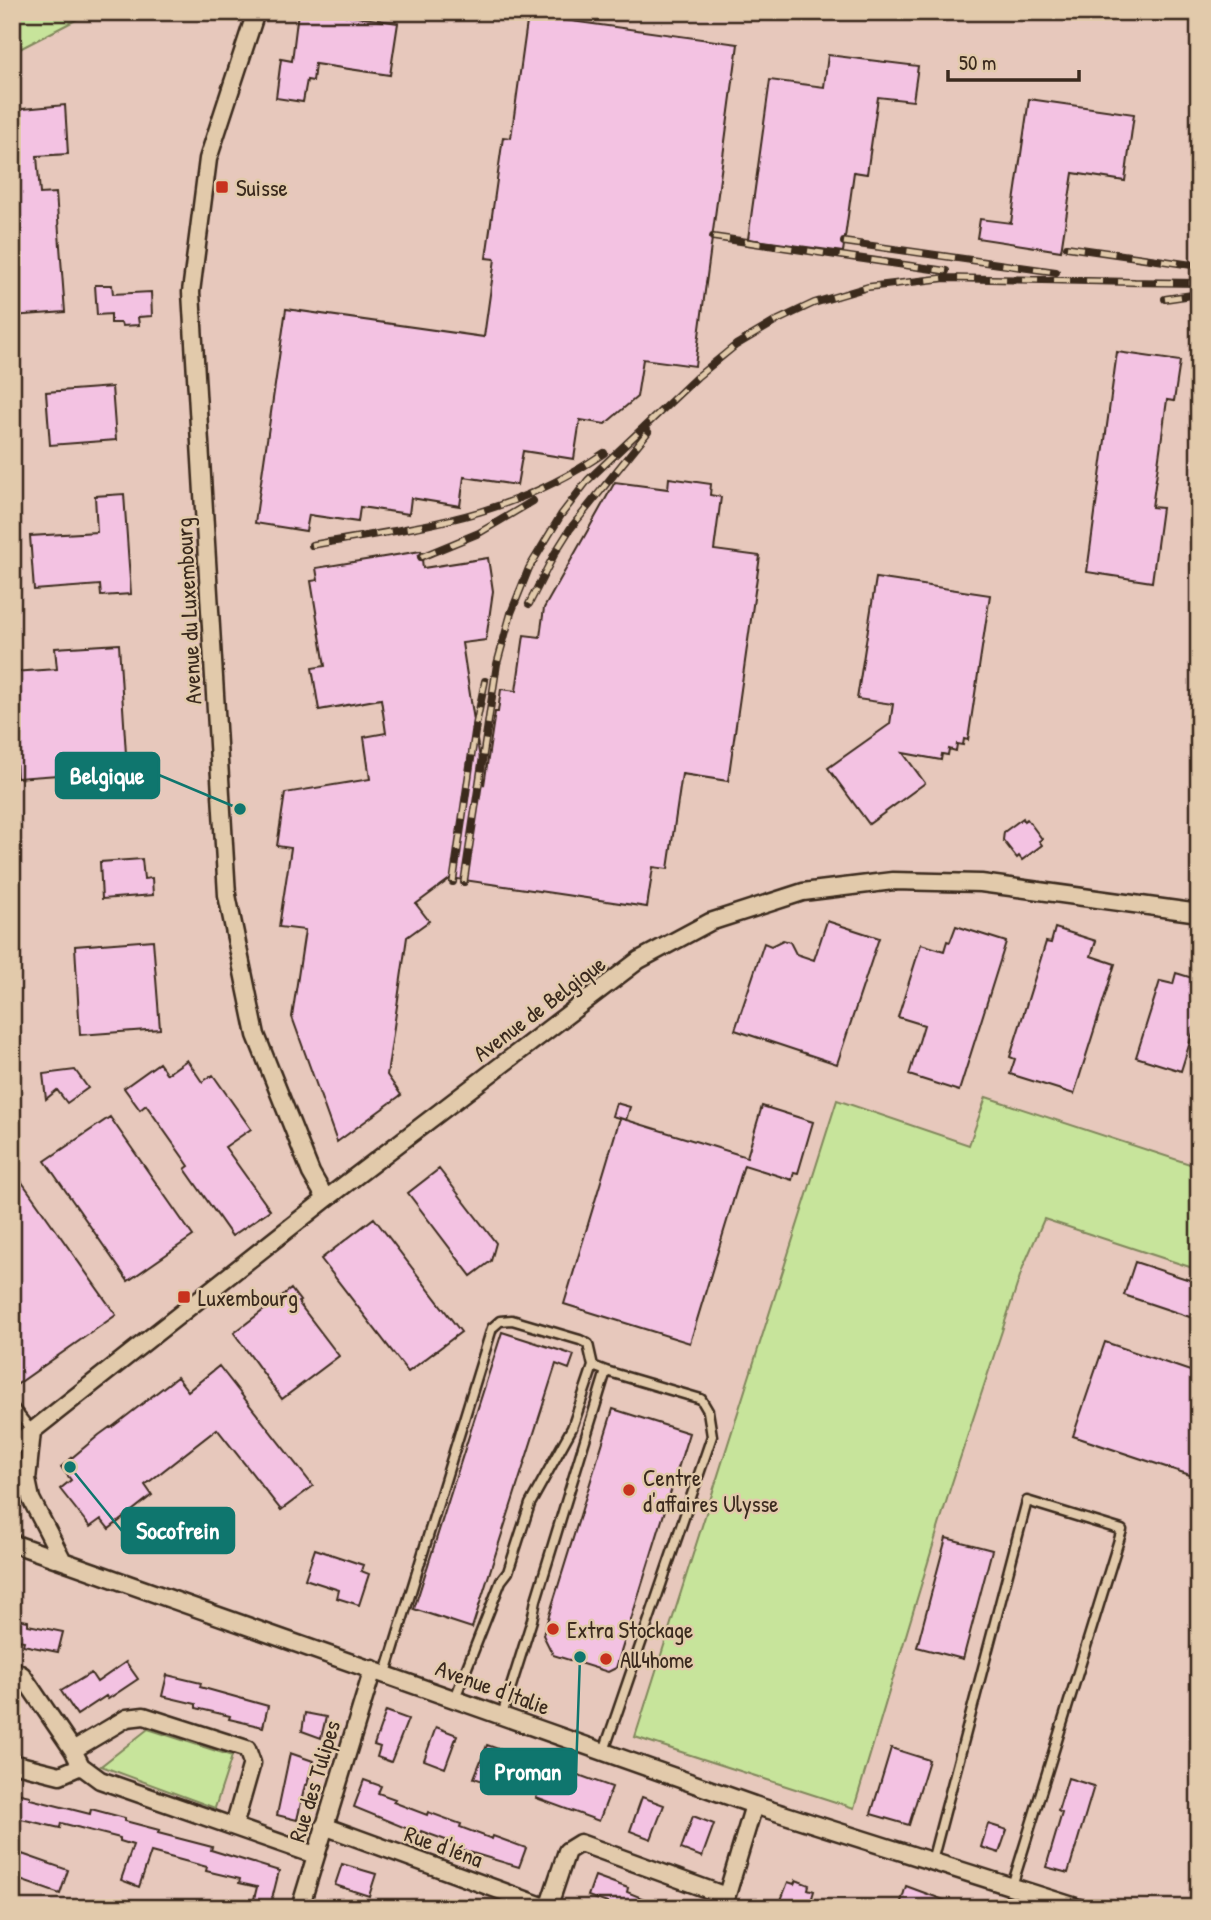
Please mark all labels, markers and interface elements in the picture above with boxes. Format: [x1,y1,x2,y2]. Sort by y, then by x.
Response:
scale bar [948,38,1080,82]
text: 50 m [959,48,996,77]
place label: Suisse [236,172,288,203]
marker: Suisse [214,179,230,195]
street label: Avenue du Luxembourg [168,517,208,705]
callout: Belgique [56,753,159,798]
text: Belgique [70,759,145,792]
street label: Avenue de Belgique [466,948,612,1068]
place label: Luxembourg [198,1282,298,1313]
marker: Luxembourg [176,1289,192,1305]
place label: Centre d'affaires Ulysse [643,1462,779,1519]
marker: Centre d'affaires Ulysse [621,1482,637,1498]
callout: Socofrein [122,1508,234,1553]
text: Socofrein [136,1514,220,1546]
place label: Extra Stockage [567,1614,693,1645]
marker: Extra Stockage [545,1621,561,1637]
place label: All4home [620,1644,694,1675]
marker: All4home [598,1651,614,1667]
street label: Avenue d'Italie [432,1652,554,1722]
street label: Rue des Tulipes [281,1716,347,1846]
callout: Proman [481,1749,576,1794]
text: Proman [494,1755,562,1787]
street label: Rue d'Iéna [401,1818,487,1874]

